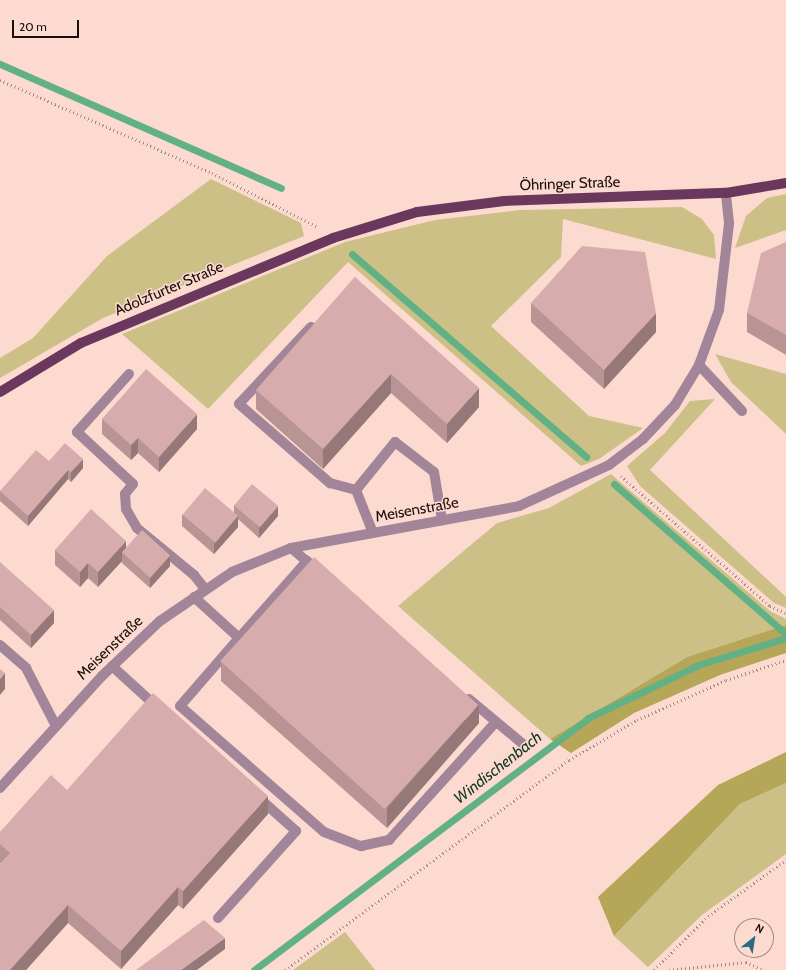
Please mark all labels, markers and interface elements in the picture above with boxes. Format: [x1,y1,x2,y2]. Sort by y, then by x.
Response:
scale bar [14,12,81,38]
text: 20 m [19,19,47,34]
street label: Öhringer Straße [519,173,621,195]
street label: Adolzfurter Straße [112,258,226,320]
street label: Meisenstraße [374,494,460,526]
street label: Meisenstraße [73,612,147,684]
water label: Windischenbach [450,728,546,808]
north arrow [734,918,774,958]
text: N [753,920,766,936]

